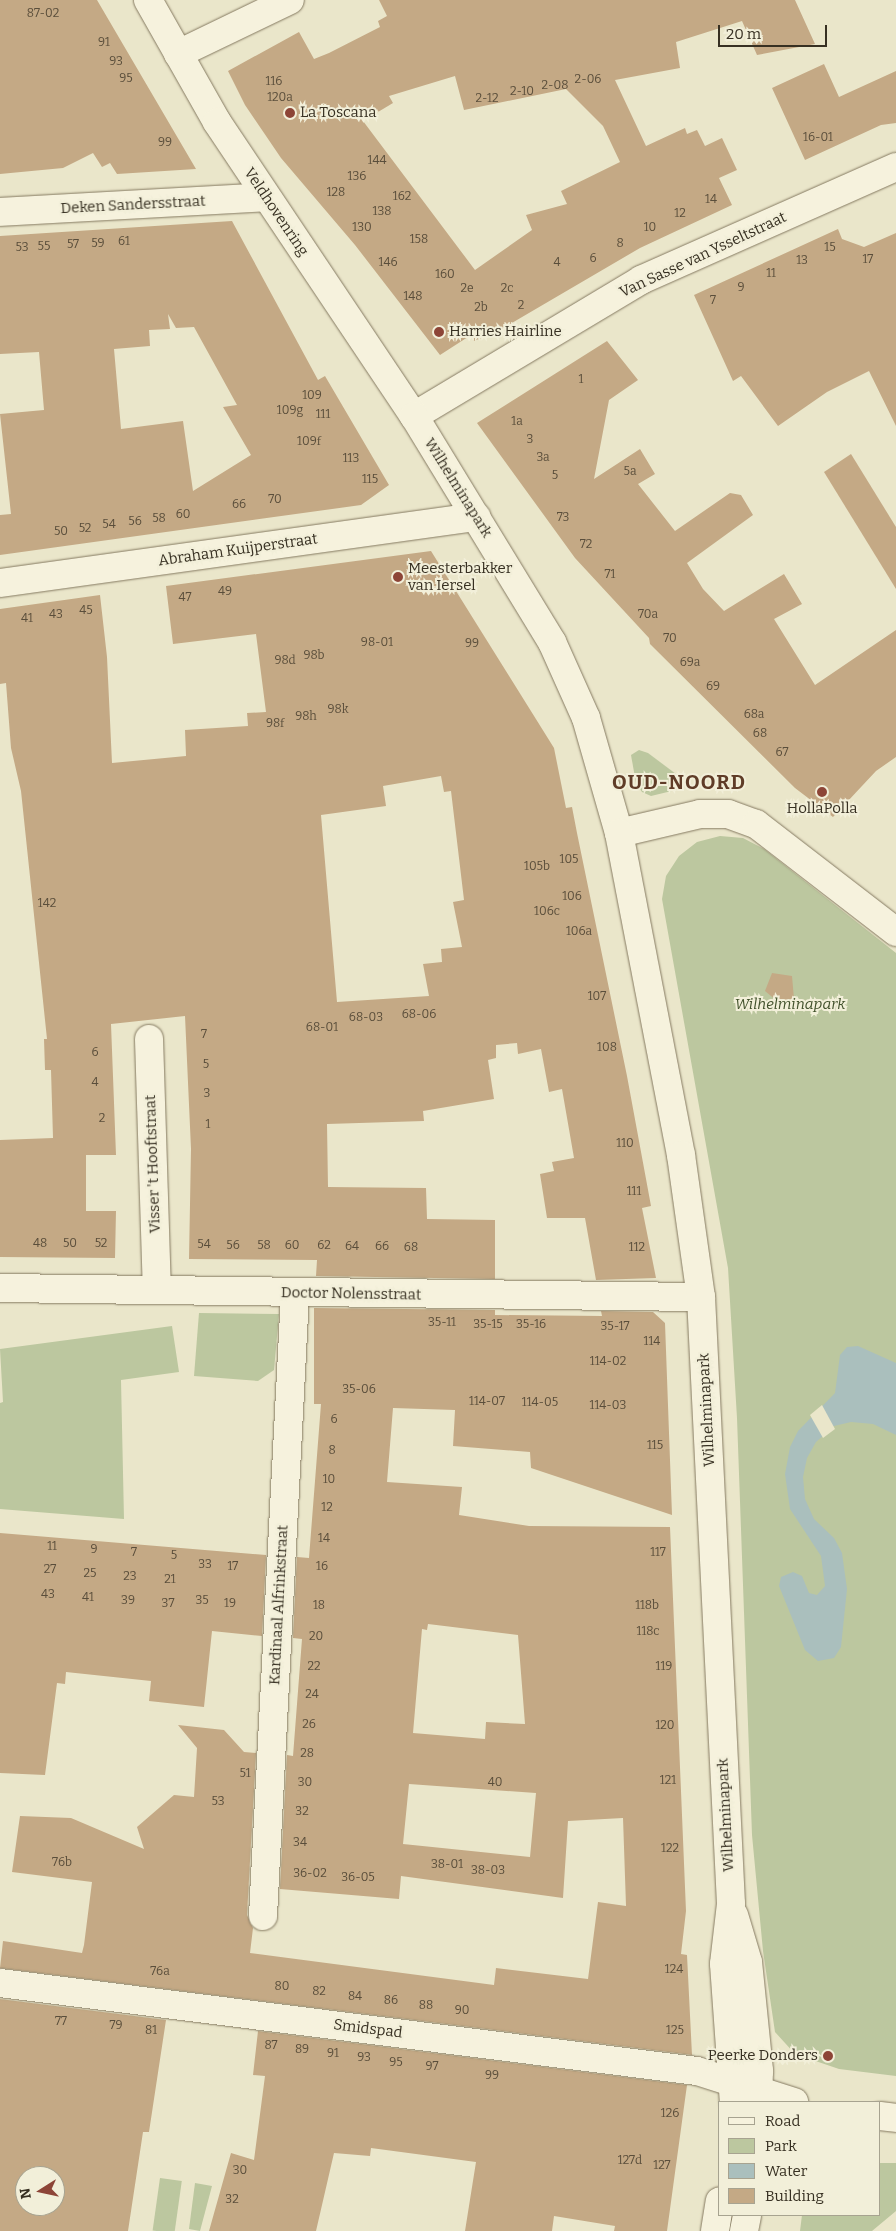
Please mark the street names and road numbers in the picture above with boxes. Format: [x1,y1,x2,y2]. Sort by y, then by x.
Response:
street label: Veldhovenring [240,164,312,260]
street label: Deken Sandersstraat [60,192,206,218]
street label: Van Sasse van Ysseltstraat [617,208,789,302]
street label: Wilhelminapark [420,435,496,541]
street label: Abraham Kuijperstraat [157,530,319,570]
street label: Visser 't Hooftstraat [142,1095,164,1233]
street label: Doctor Nolensstraat [281,1284,421,1304]
street label: Wilhelminapark [695,1353,719,1467]
street label: Kardinaal Alfrinkstraat [266,1524,292,1686]
street label: Wilhelminapark [714,1758,738,1872]
street label: Smidspad [332,2016,404,2042]

